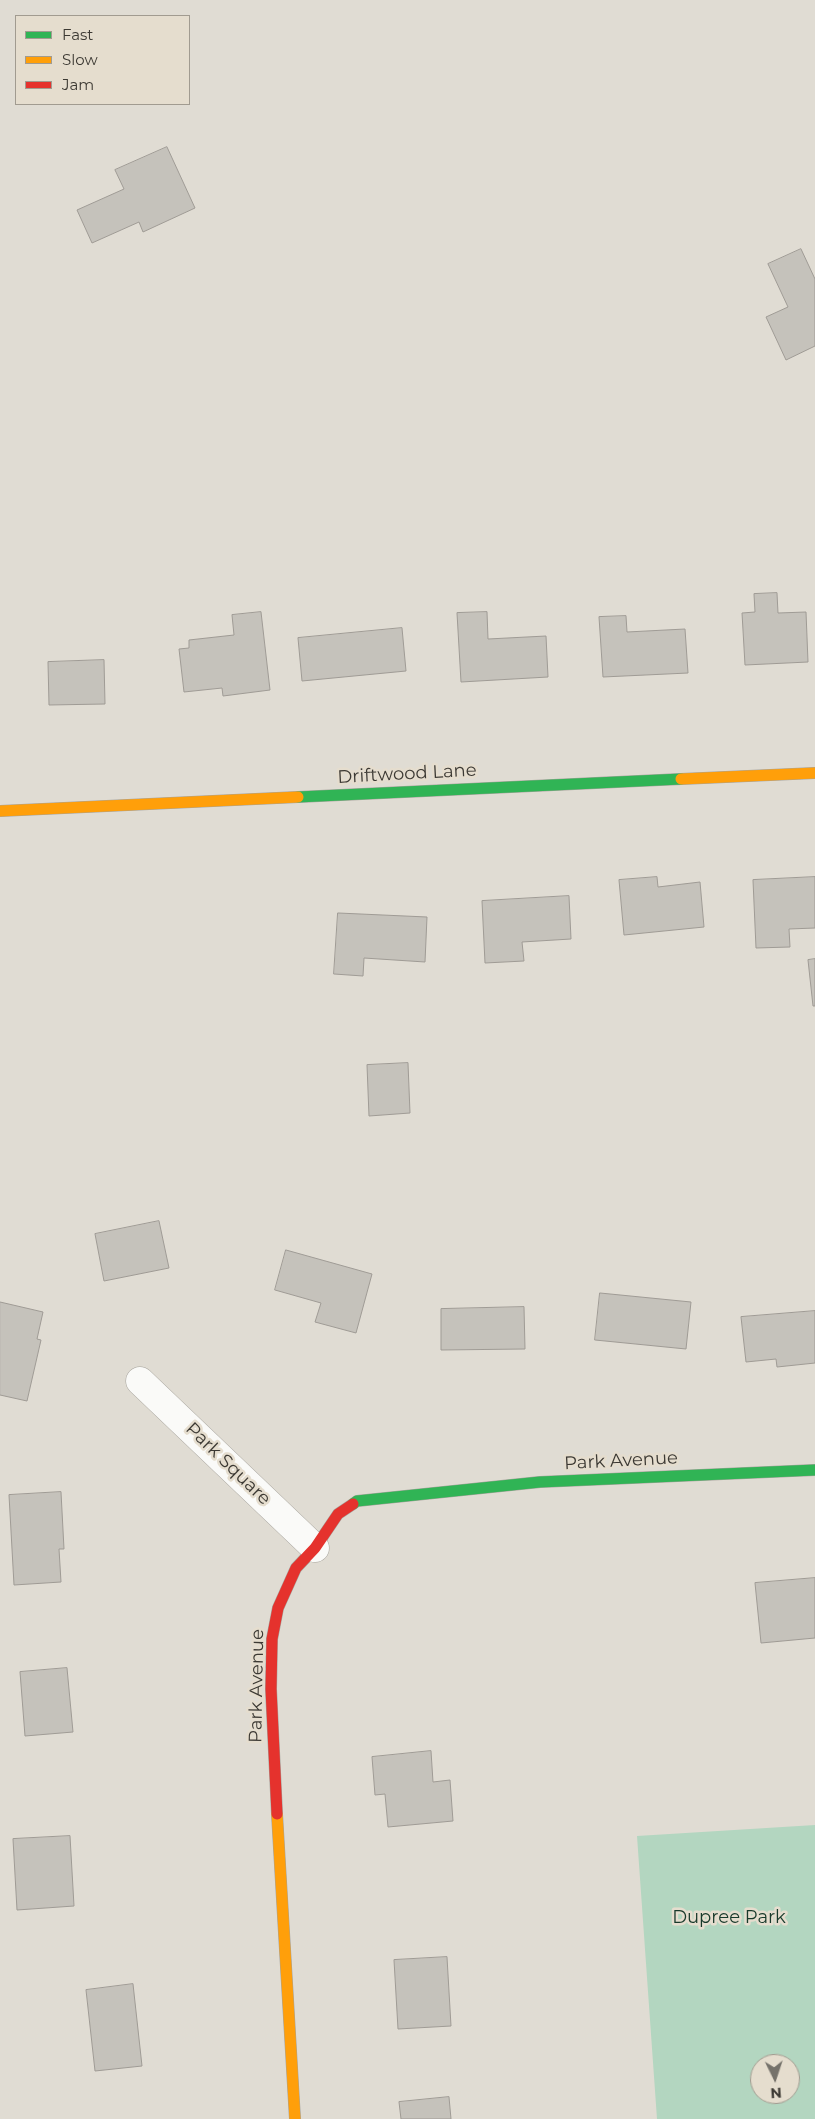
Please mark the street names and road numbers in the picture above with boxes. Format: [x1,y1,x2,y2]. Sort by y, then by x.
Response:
street label: Driftwood Lane [337,760,477,788]
street label: Park Square [181,1418,275,1510]
street label: Park Avenue [564,1447,678,1475]
street label: Park Avenue [245,1629,269,1743]

